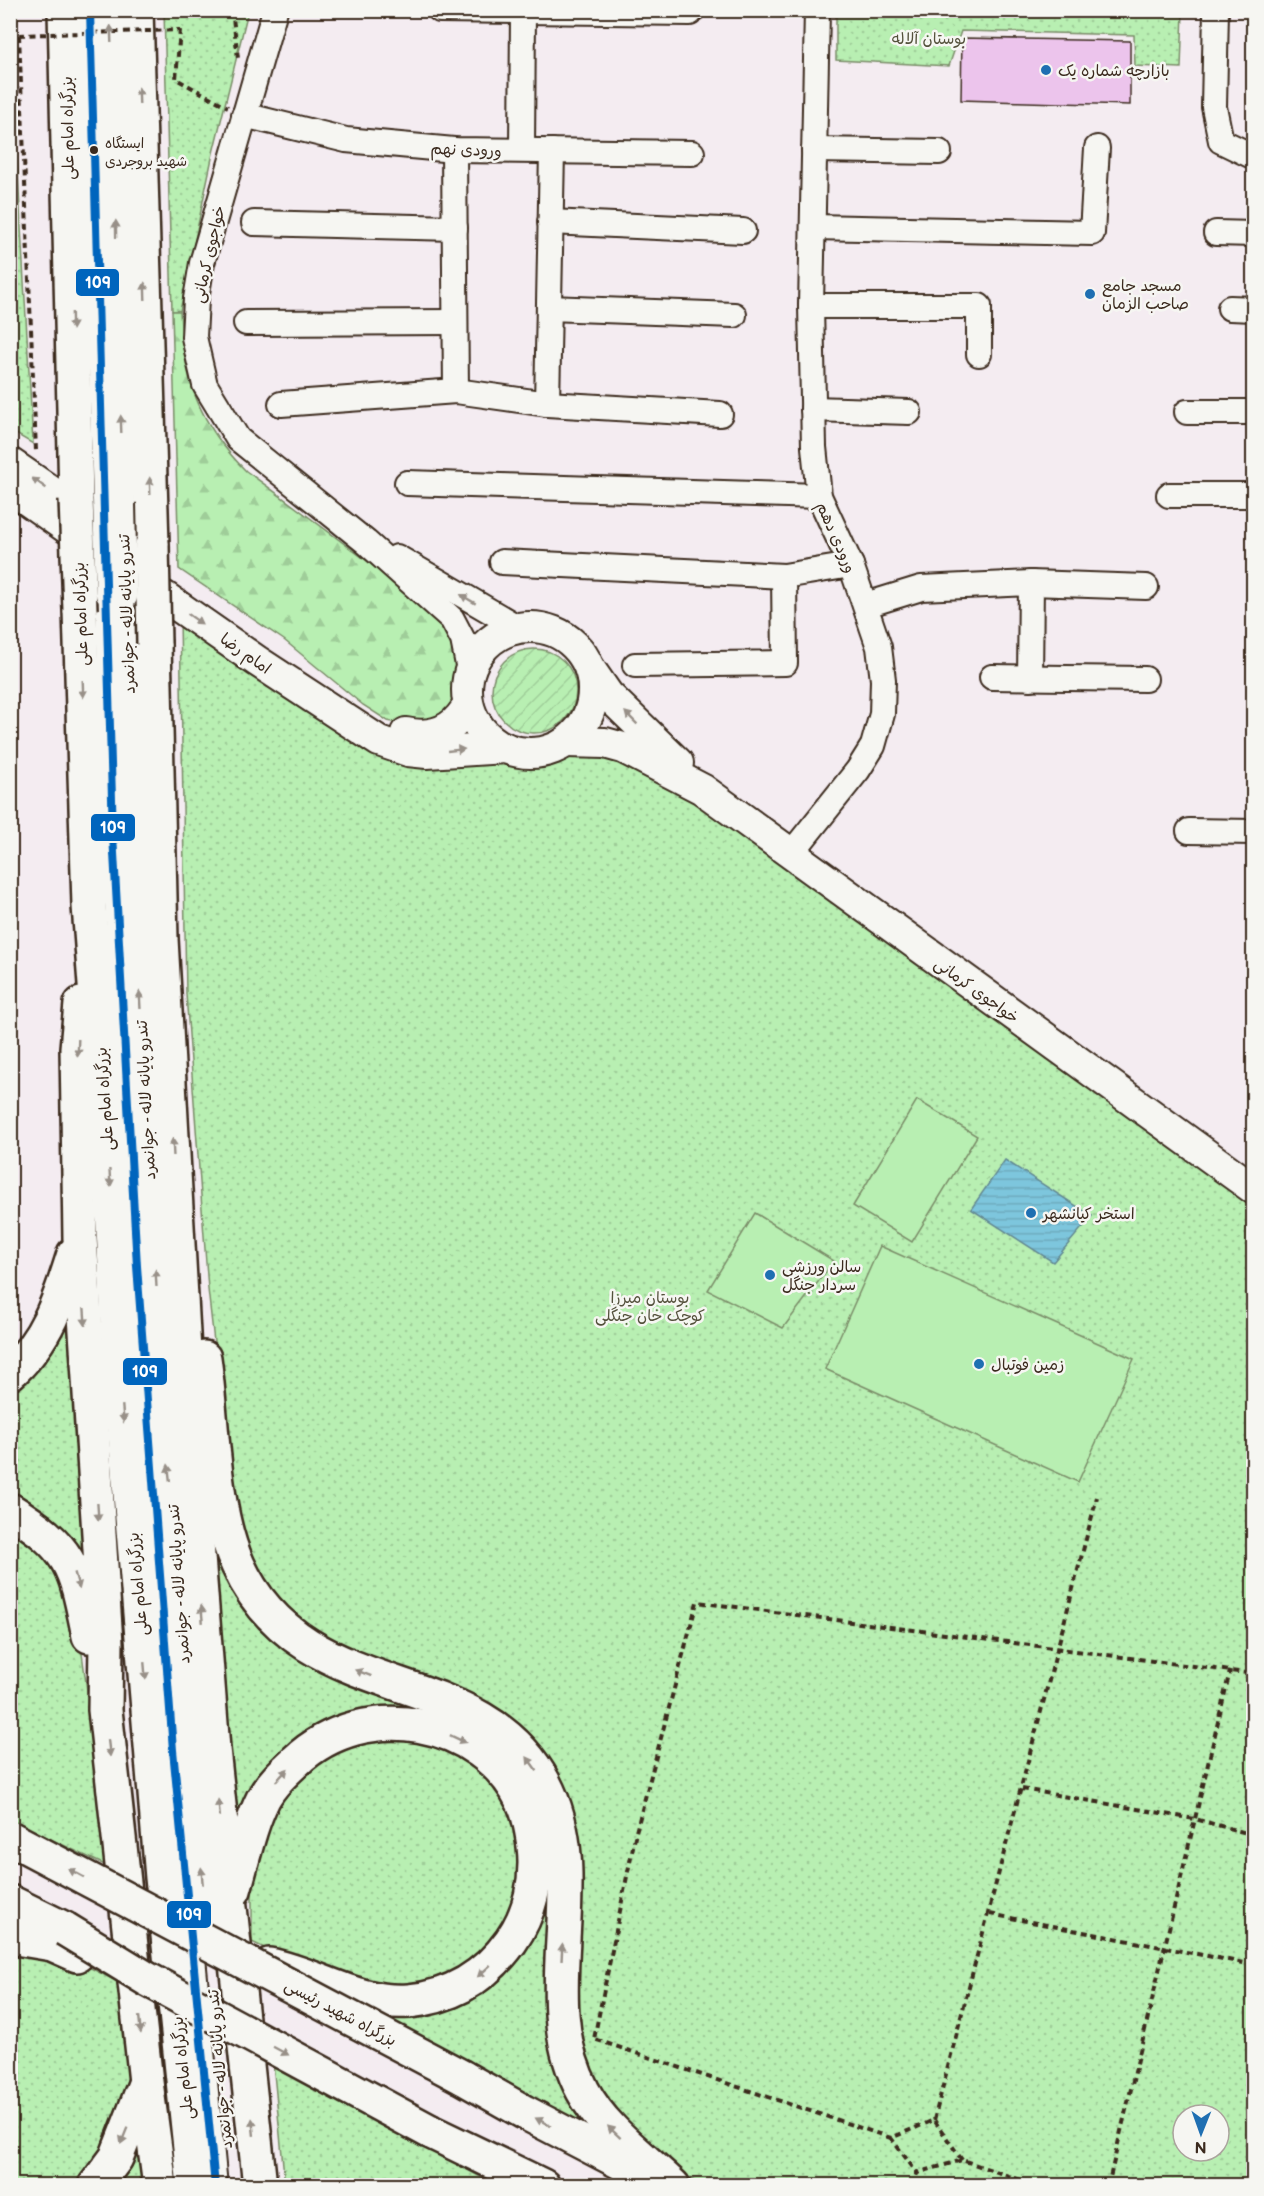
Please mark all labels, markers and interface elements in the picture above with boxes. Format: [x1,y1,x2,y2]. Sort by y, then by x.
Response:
one-way arrow [106,25,115,44]
park label: بوستان آلاله [892,30,966,49]
place label: بازارچه شماره یک [1058,62,1170,81]
marker: بازارچه شماره یک [1039,63,1053,77]
street label: بزرگراه امام علی [57,76,81,180]
one-way arrow [134,87,144,106]
place label: ایستگاه شهید بروجردی [105,135,187,170]
street label: ورودی نهم [430,140,502,163]
marker: ایستگاه شهید بروجردی [88,144,100,156]
street label: خواجوی کرمانی [189,204,230,305]
one-way arrow [111,219,121,238]
line badge: 109 [75,268,120,297]
text: 109 [85,274,111,293]
place label: مسجد جامع صاحب الزمان [1102,277,1189,314]
one-way arrow [140,282,149,301]
marker: مسجد جامع صاحب الزمان [1083,287,1097,301]
one-way arrow [67,311,76,330]
one-way arrow [116,414,126,433]
one-way arrow [31,477,47,489]
one-way arrow [146,477,155,496]
street label: ورودی دهم [810,499,860,577]
street label: تندرو پایانه لاله - جوانمرد [115,533,140,694]
street label: بزرگراه امام علی [69,562,95,666]
one-way arrow [460,594,476,605]
one-way arrow [188,612,203,624]
street label: امام رضا [215,630,274,680]
one-way arrow [78,680,88,699]
one-way arrow [625,711,639,725]
one-way arrow [447,745,466,755]
line badge: 109 [90,813,136,842]
text: 109 [100,819,126,838]
street label: خواجوی کرمانی [930,954,1022,1028]
one-way arrow [136,990,145,1009]
street label: تندرو پایانه لاله - جوانمرد [133,1019,160,1180]
one-way arrow [73,1039,82,1058]
street label: بزرگراه امام علی [91,1046,121,1151]
one-way arrow [168,1137,177,1156]
one-way arrow [105,1168,115,1187]
place label: استخر کیانشهر [1041,1205,1135,1224]
marker: استخر کیانشهر [1024,1206,1038,1220]
place label: سالن ورزشی سردار جنگل [782,1258,861,1295]
marker: سالن ورزشی سردار جنگل [763,1268,777,1282]
one-way arrow [151,1269,160,1288]
park label: بوستان میرزا کوچک خان جنگلی [595,1289,705,1326]
one-way arrow [80,1308,90,1327]
place label: زمین فوتبال [991,1356,1064,1375]
line badge: 109 [122,1357,168,1386]
marker: زمین فوتبال [972,1357,986,1371]
text: 109 [132,1363,158,1382]
one-way arrow [118,1405,128,1424]
one-way arrow [164,1463,174,1482]
one-way arrow [93,1502,102,1521]
street label: تندرو پایانه لاله - جوانمرد [164,1503,195,1664]
street label: بزرگراه امام علی [124,1531,154,1636]
one-way arrow [73,1572,82,1590]
one-way arrow [197,1604,207,1623]
one-way arrow [140,1662,150,1681]
one-way arrow [354,1667,372,1677]
one-way arrow [450,1734,467,1743]
one-way arrow [104,1739,114,1758]
one-way arrow [526,1756,538,1771]
one-way arrow [275,1768,288,1783]
one-way arrow [214,1799,224,1818]
one-way arrow [198,1867,207,1886]
one-way arrow [68,1868,85,1878]
line badge: 109 [166,1900,212,1929]
text: 109 [176,1906,202,1925]
one-way arrow [558,1942,567,1961]
one-way arrow [477,1964,492,1977]
street label: بزرگراه شهید رئیسی [281,1975,400,2051]
street label: تندرو پایانه لاله - جوانمرد [204,1988,237,2149]
street label: بزرگراه امام علی [168,2015,200,2121]
one-way arrow [135,2016,145,2035]
one-way arrow [272,2046,289,2056]
north arrow [1171,2103,1231,2163]
one-way arrow [534,2117,551,2127]
one-way arrow [249,2118,258,2137]
one-way arrow [607,2125,622,2139]
one-way arrow [119,2127,129,2145]
text: N [1195,2137,1207,2156]

